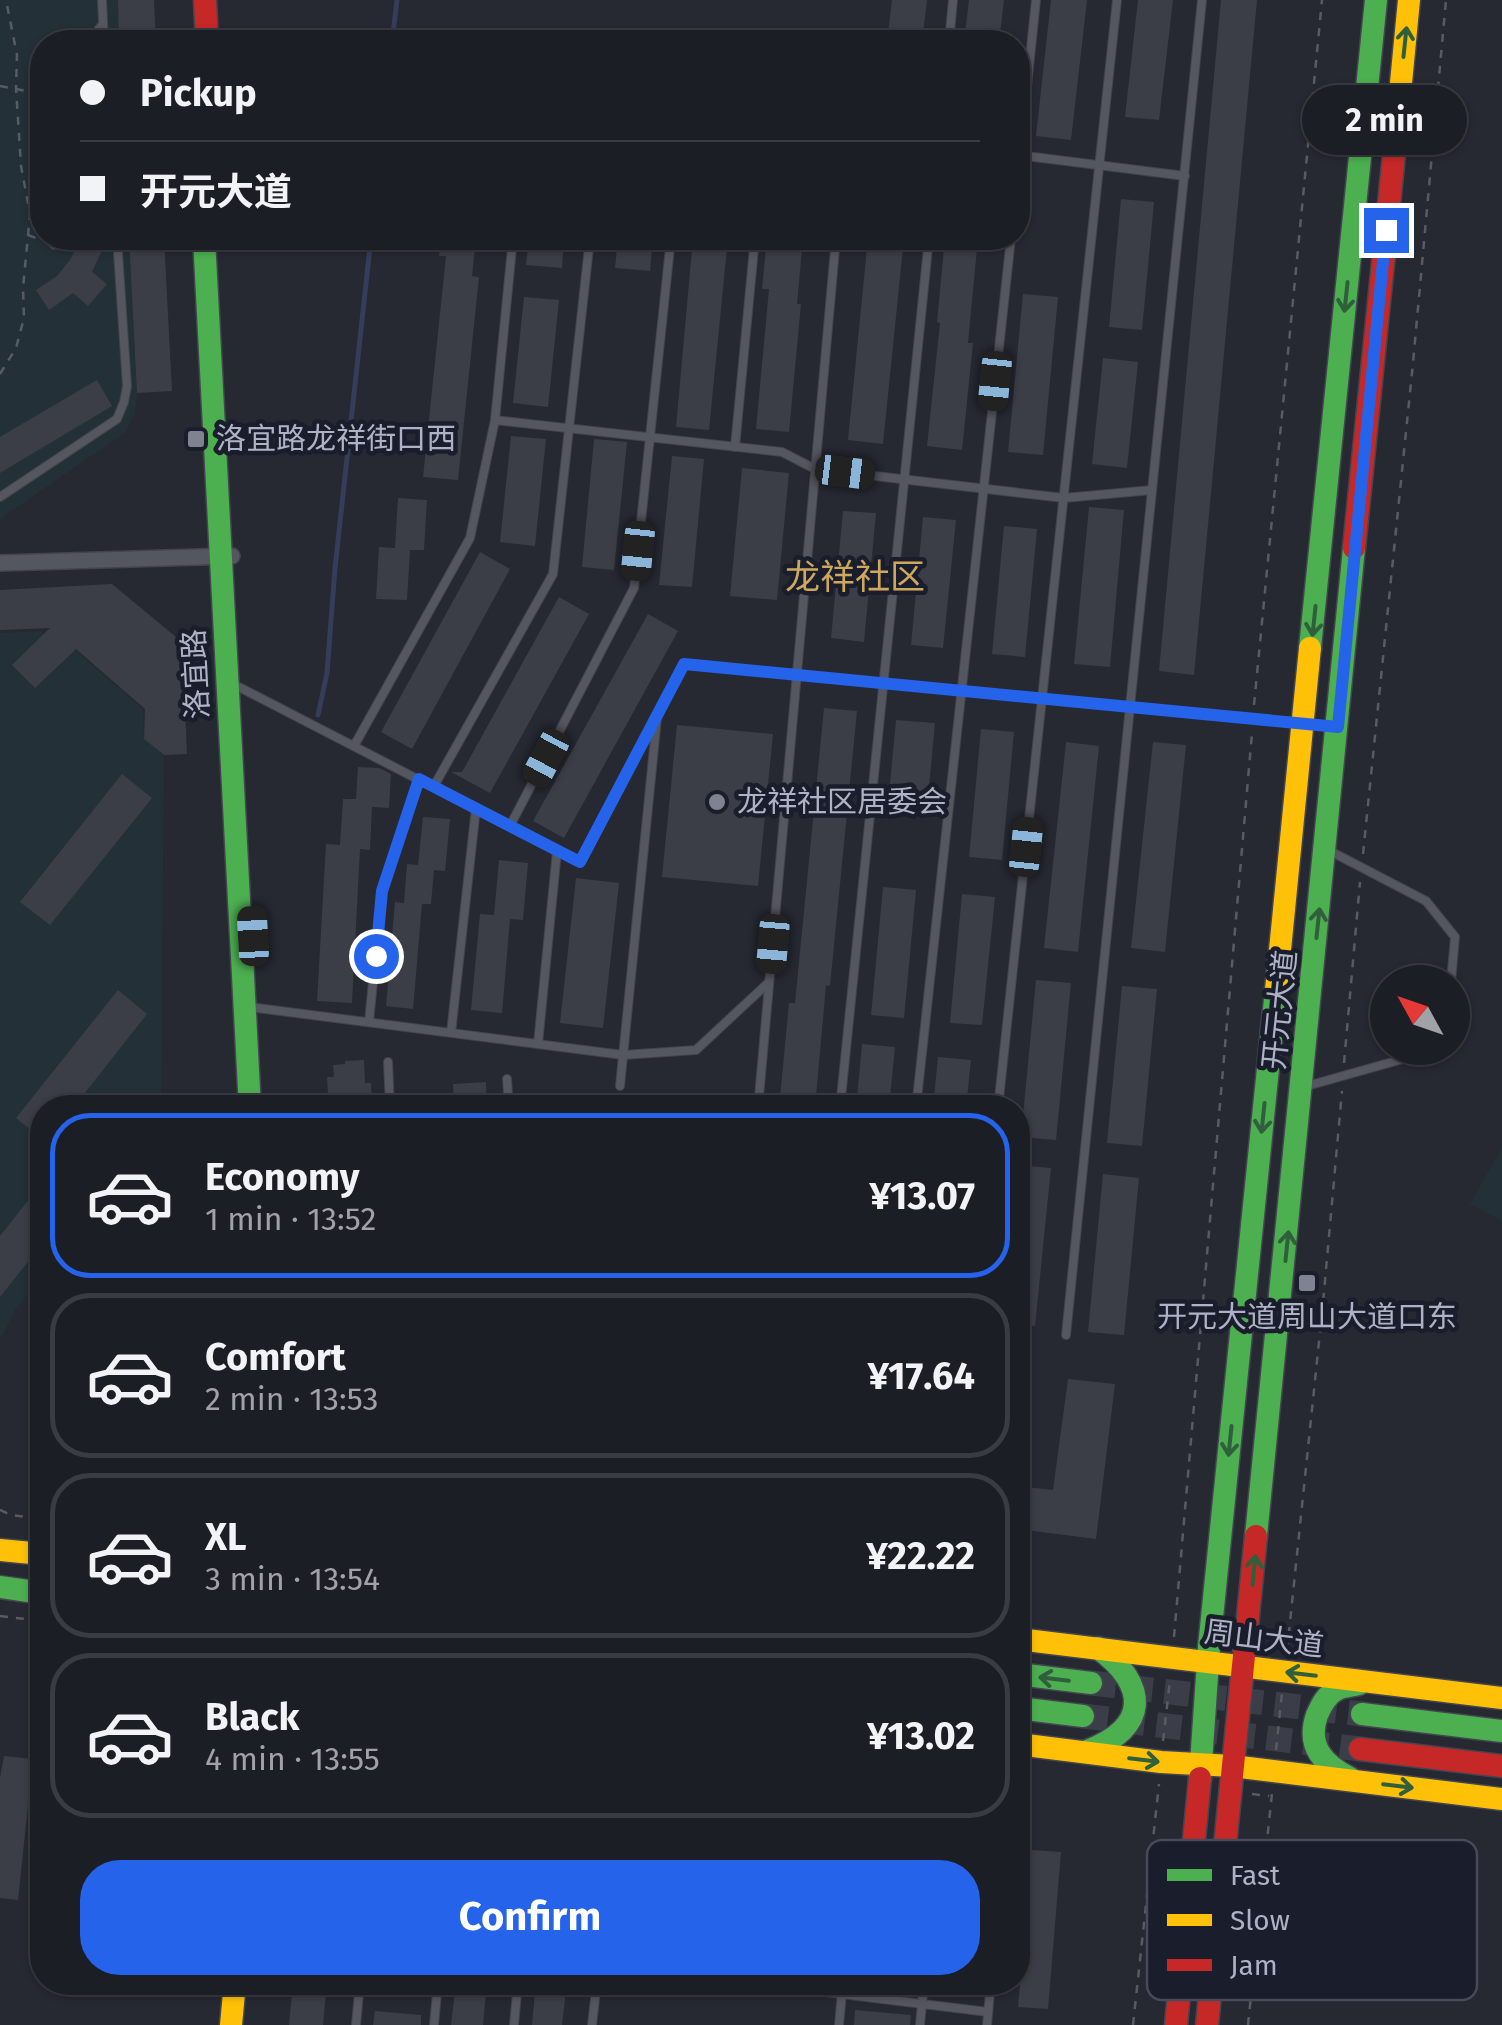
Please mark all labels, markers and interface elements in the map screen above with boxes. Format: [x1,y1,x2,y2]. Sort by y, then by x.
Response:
one-way arrow [1396,26,1415,59]
text: Pickup [140,70,257,116]
callout: 2 min [1304,85,1468,155]
text: 2 min [1345,101,1424,139]
text: 开元大道 [140,169,292,215]
route end [1364,208,1409,253]
one-way arrow [1337,281,1356,313]
car [977,350,1013,412]
place label: 洛宜路龙祥街口西 [216,421,456,457]
marker: 洛宜路龙祥街口西 [185,428,207,450]
car [813,453,877,491]
car [620,520,656,582]
district label: 龙祥社区 [785,556,925,598]
one-way arrow [1305,604,1324,636]
street label: 洛宜路 [176,628,216,720]
car [519,724,573,792]
place label: 龙祥社区居委会 [737,784,947,820]
marker: 龙祥社区居委会 [706,791,728,813]
car [1008,816,1044,878]
car [236,905,270,967]
one-way arrow [1309,907,1328,939]
car [755,913,791,975]
route start [354,934,399,979]
street label: 开元大道 [1256,948,1304,1072]
north arrow [1370,965,1470,1065]
map controls [1370,965,1470,1065]
one-way arrow [1254,1102,1273,1134]
icon: car [85,1151,175,1241]
text: Economy [205,1154,360,1200]
text: ¥13.07 [869,1173,975,1219]
text: 1 min · 13:52 [205,1200,376,1238]
one-way arrow [1277,1231,1296,1263]
marker: 开元大道周山大道口东 [1296,1272,1318,1294]
place label: 开元大道周山大道口东 [1157,1299,1457,1335]
icon: car [85,1331,175,1421]
text: Comfort [205,1334,346,1380]
text: ¥17.64 [867,1353,975,1399]
text: 2 min · 13:53 [205,1380,379,1418]
one-way arrow [1220,1425,1239,1457]
icon: car [85,1511,175,1601]
text: XL [205,1514,247,1560]
text: ¥22.22 [866,1533,975,1579]
one-way arrow [1245,1554,1264,1586]
text: 3 min · 13:54 [205,1560,380,1598]
street label: 周山大道 [1202,1614,1326,1664]
one-way arrow [1285,1664,1318,1683]
one-way arrow [1038,1669,1071,1687]
icon: car [85,1691,175,1781]
text: Black [205,1694,300,1740]
text: ¥13.02 [867,1713,975,1759]
text: 4 min · 13:55 [205,1740,380,1778]
one-way arrow [1127,1751,1160,1770]
one-way arrow [1382,1777,1414,1796]
legend [1147,1840,1477,2000]
text: Fast [1230,1859,1281,1892]
button: Confirm [80,1860,980,1975]
text: Slow [1230,1904,1290,1937]
text: Jam [1230,1949,1278,1982]

